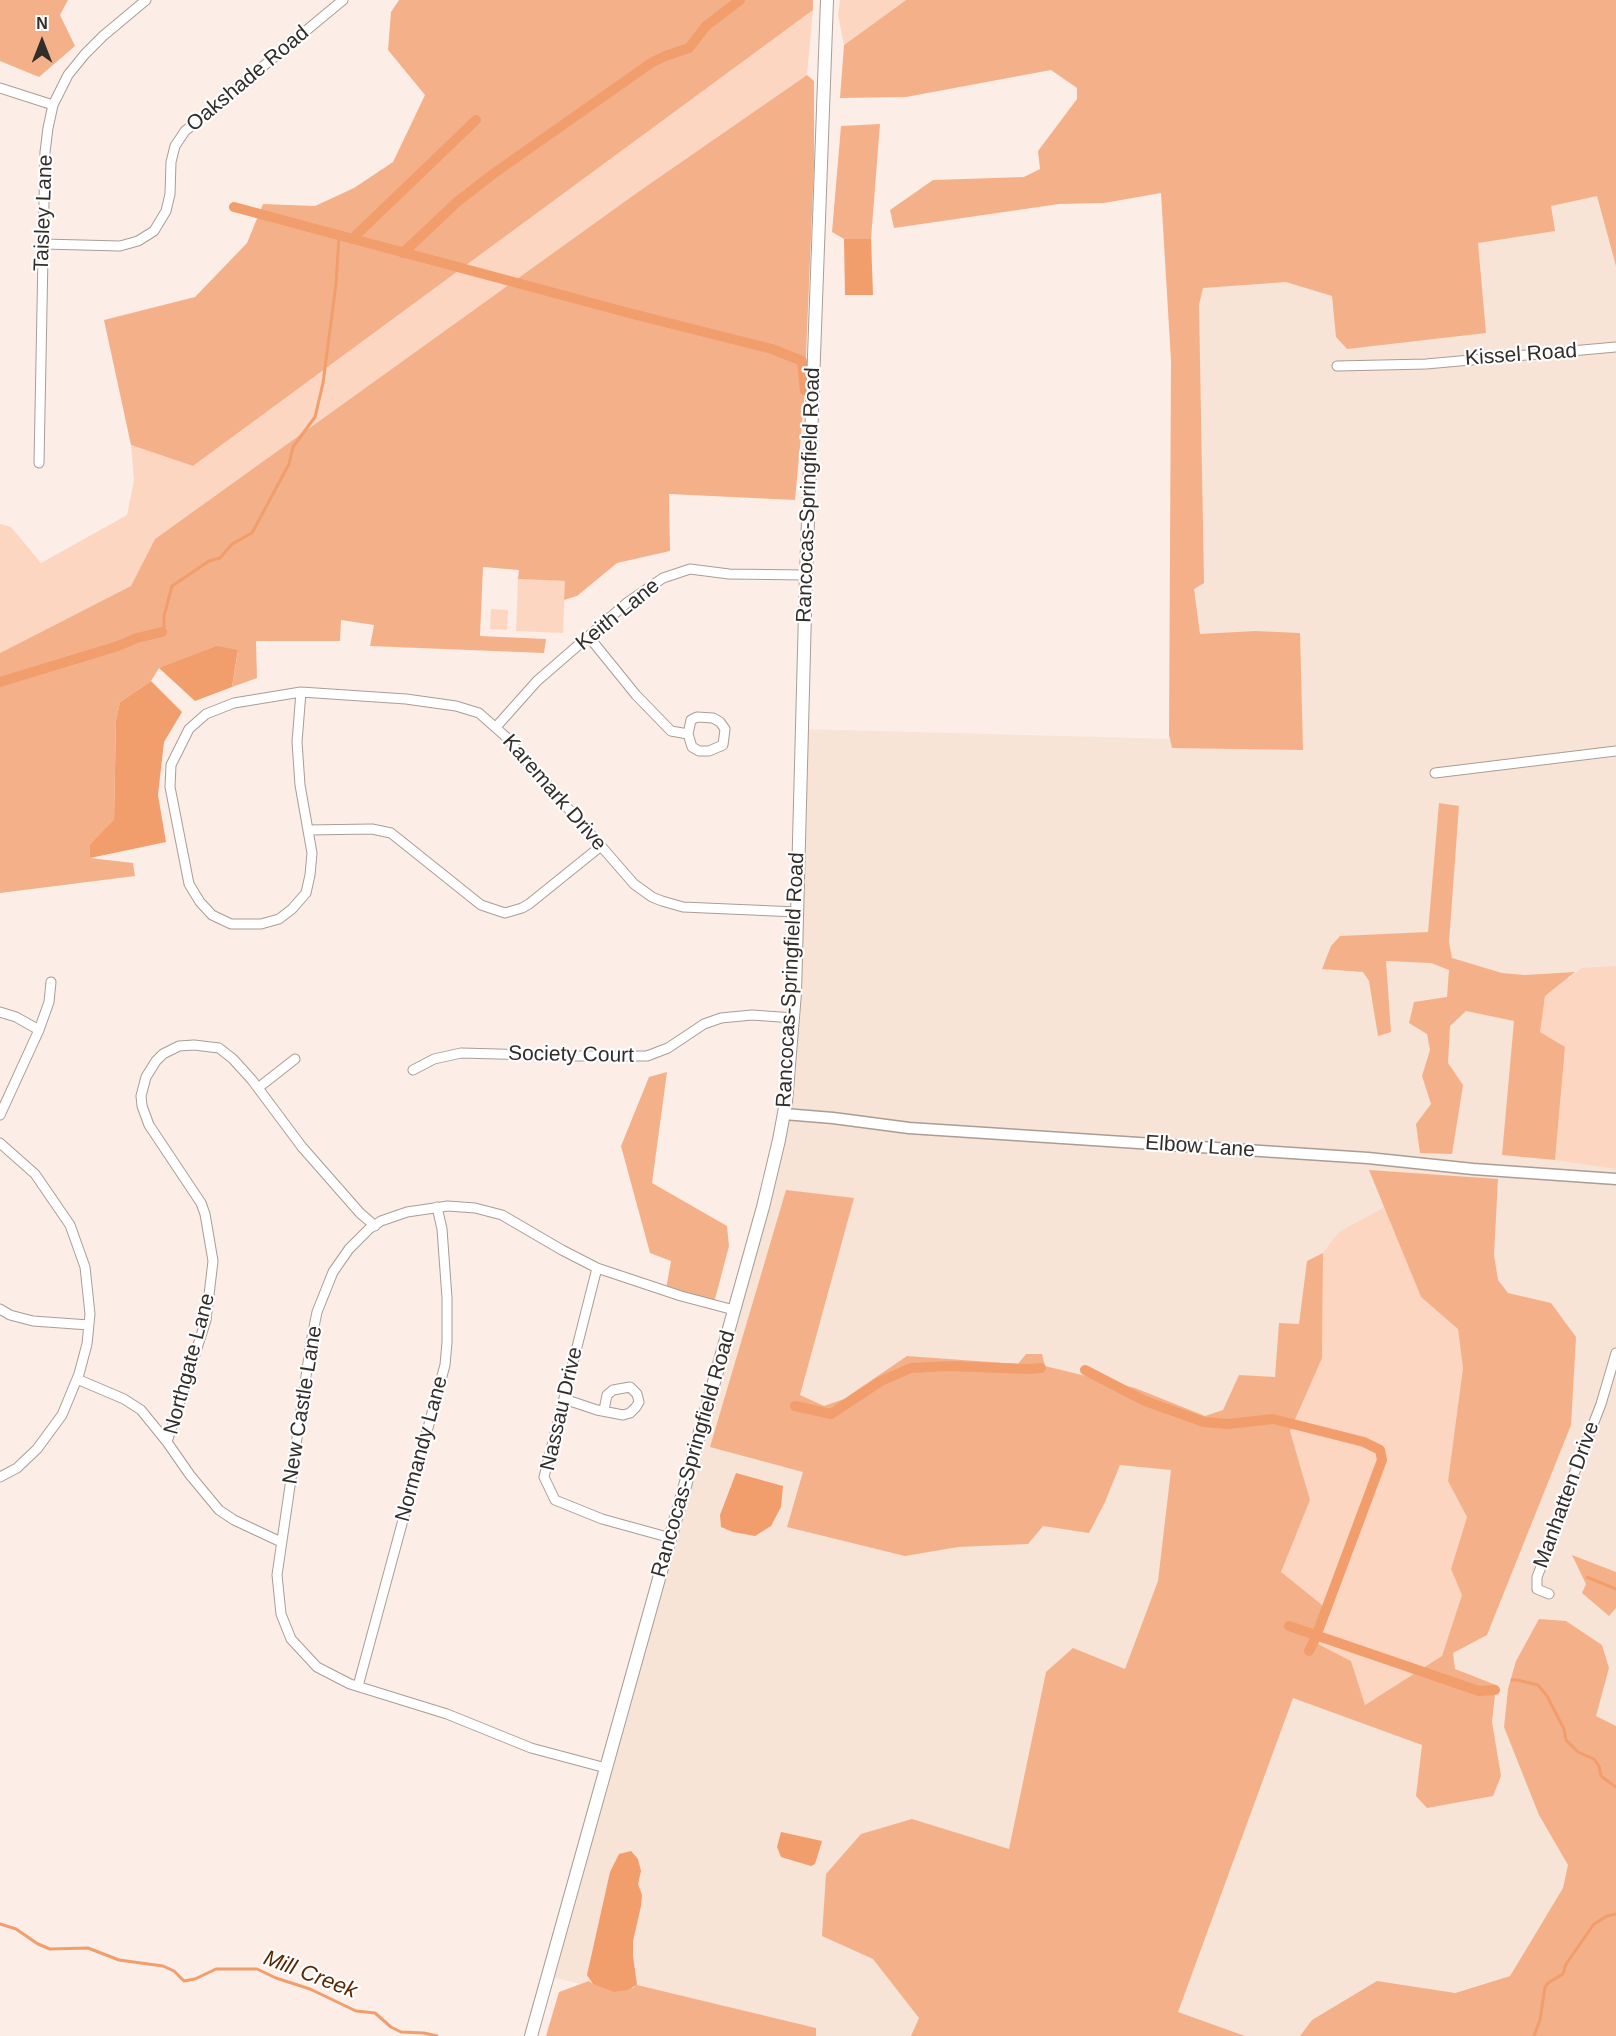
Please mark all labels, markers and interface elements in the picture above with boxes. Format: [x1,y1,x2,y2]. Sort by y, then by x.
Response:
north arrow [12,12,72,72]
text: N [36,15,48,32]
street label: Oakshade Road [182,21,314,137]
street label: Taisley Lane [29,154,59,272]
street label: Kissel Road [1464,339,1578,371]
street label: Rancocas-Springfield Road [792,367,826,623]
street label: Keith Lane [571,574,665,656]
street label: Karemark Drive [497,730,611,856]
street label: Rancocas-Springfield Road [772,852,810,1108]
street label: Society Court [508,1041,634,1069]
street label: Elbow Lane [1144,1131,1256,1163]
street label: Northgate Lane [159,1291,221,1437]
street label: New Castle Lane [278,1324,328,1486]
street label: Rancocas-Springfield Road [647,1328,741,1580]
street label: Nassau Drive [536,1345,588,1473]
street label: Normandy Lane [390,1374,454,1524]
street label: Manhatten Drive [1529,1418,1605,1572]
water label: Mill Creek [260,1945,360,2005]

